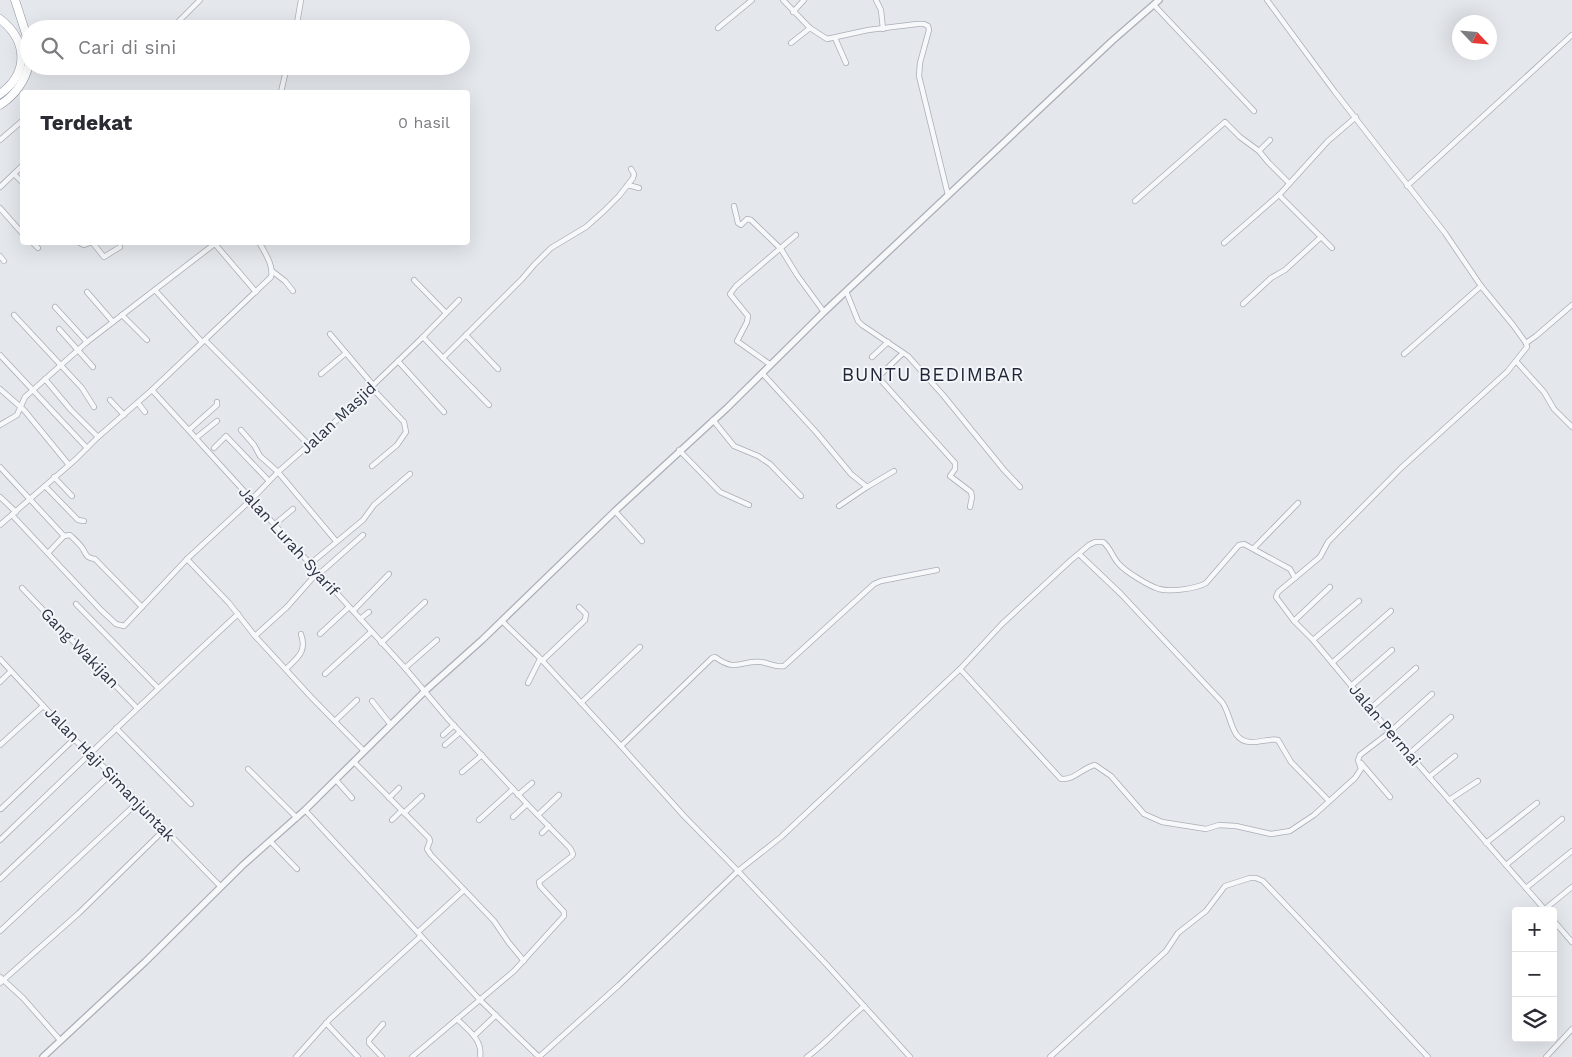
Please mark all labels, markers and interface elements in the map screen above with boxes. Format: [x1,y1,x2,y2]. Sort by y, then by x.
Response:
north arrow [1452,15,1497,60]
search box [20,20,470,75]
icon: search [38,34,66,62]
text: Cari di sini [78,36,176,59]
text: Terdekat [40,110,132,135]
text: 0 hasil [398,113,450,132]
district label: BUNTU BEDIMBAR [842,363,1024,386]
street label: Jalan Masjid [296,378,380,458]
street label: Jalan Lurah Syarif [235,482,344,600]
street label: Gang Wakijan [37,604,123,692]
street label: Jalan Permai [1345,680,1425,770]
street label: Jalan Haji Simanjuntak [41,703,179,845]
map controls [1512,907,1557,1042]
button: + [1512,907,1557,952]
button: − [1512,952,1557,997]
button: layers [1512,997,1557,1042]

